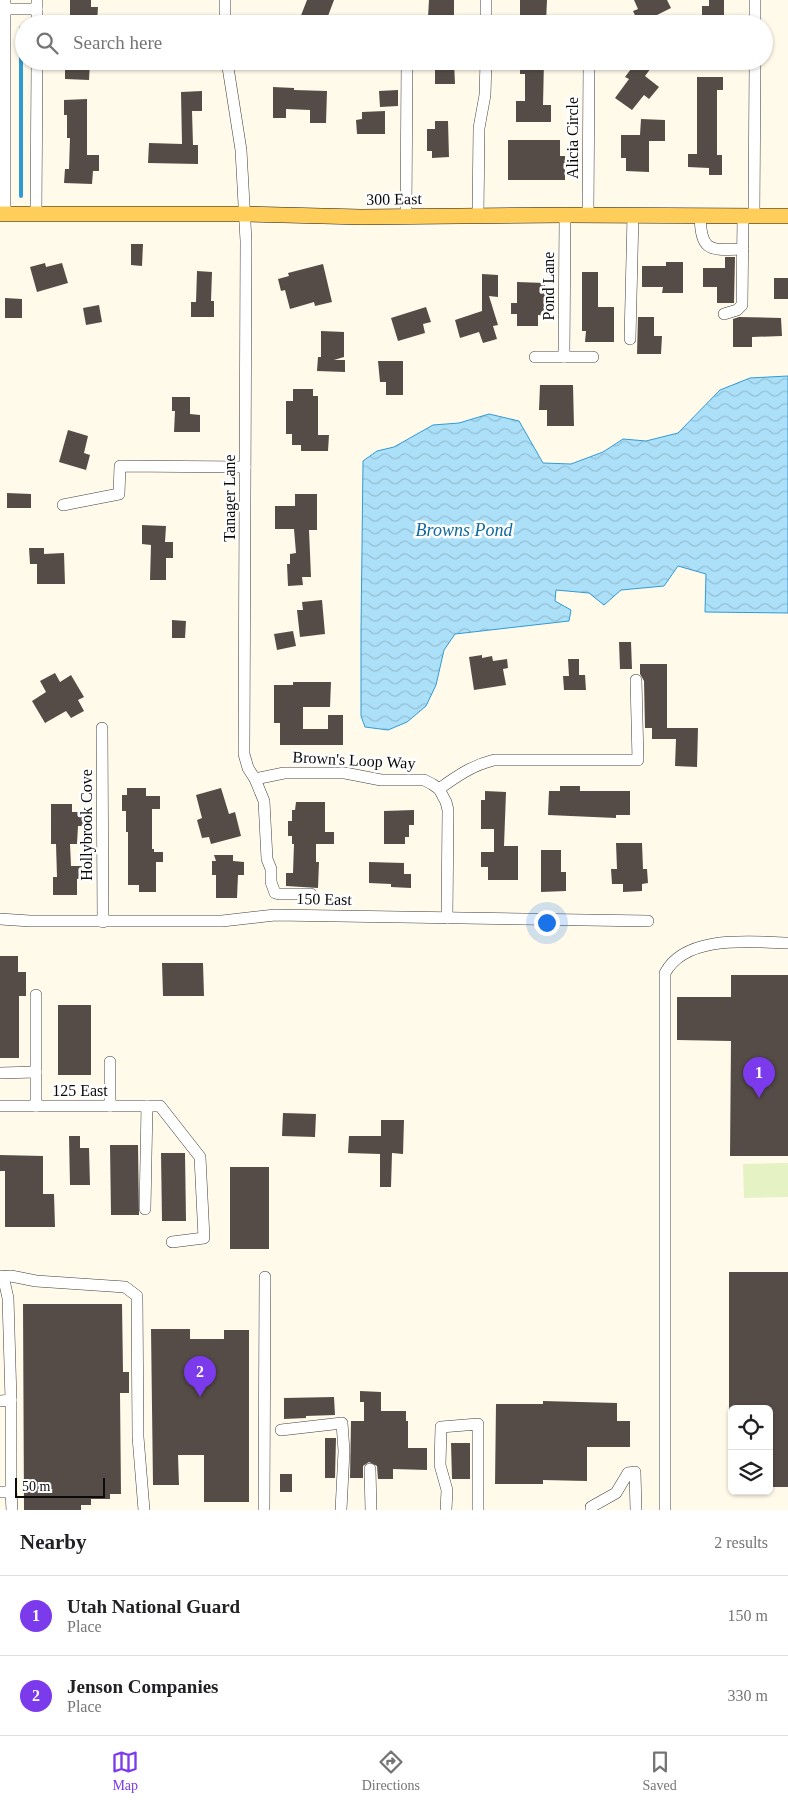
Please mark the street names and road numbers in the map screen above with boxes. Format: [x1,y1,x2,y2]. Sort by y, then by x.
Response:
street label: Alicia Circle [564,97,581,179]
street label: 300 East [366,190,422,208]
street label: Pond Lane [540,252,557,320]
street label: Tanager Lane [221,454,239,542]
street label: Brown's Loop Way [292,748,416,773]
street label: Hollybrook Cove [78,769,96,881]
street label: 150 East [296,890,352,908]
street label: 125 East [52,1082,108,1099]

